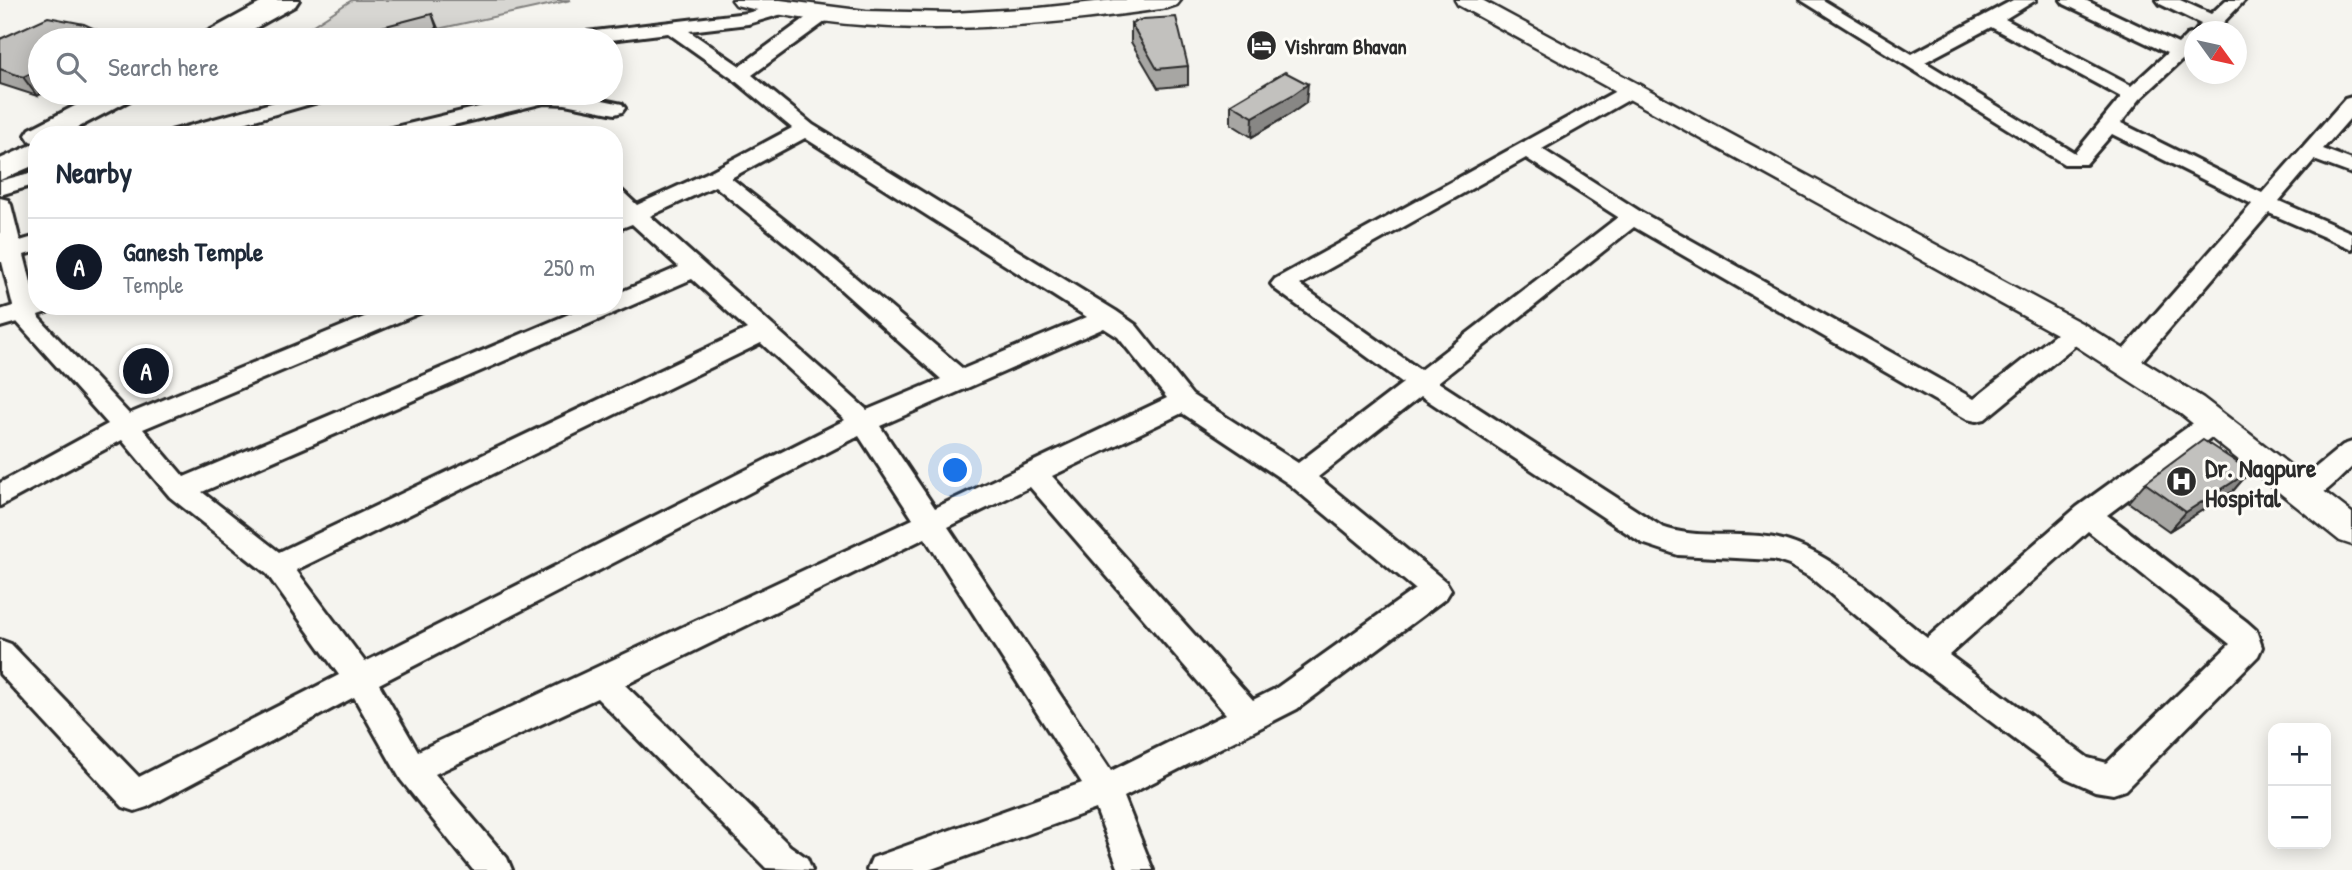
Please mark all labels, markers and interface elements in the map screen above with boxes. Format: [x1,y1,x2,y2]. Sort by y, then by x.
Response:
north arrow [2184,21,2247,84]
search box [28,28,623,105]
hotel icon: Vishram Bhavan [1244,29,1278,63]
place label: Vishram Bhavan [1284,32,1407,61]
icon: search [52,48,90,86]
text: Search here [108,49,219,84]
text: Nearby [56,152,132,192]
text: Ganesh Temple [123,234,263,269]
text: A [73,252,85,283]
text: 250 m [543,252,595,283]
text: Temple [123,269,184,300]
pin: A [123,345,169,397]
place label: Dr. Nagpure Hospital [2205,450,2317,516]
your location [938,453,972,487]
hospital icon: Dr. Nagpure Hospital [2165,465,2199,499]
map controls [2268,723,2331,849]
button: + [2268,723,2331,786]
button: − [2268,786,2331,849]

